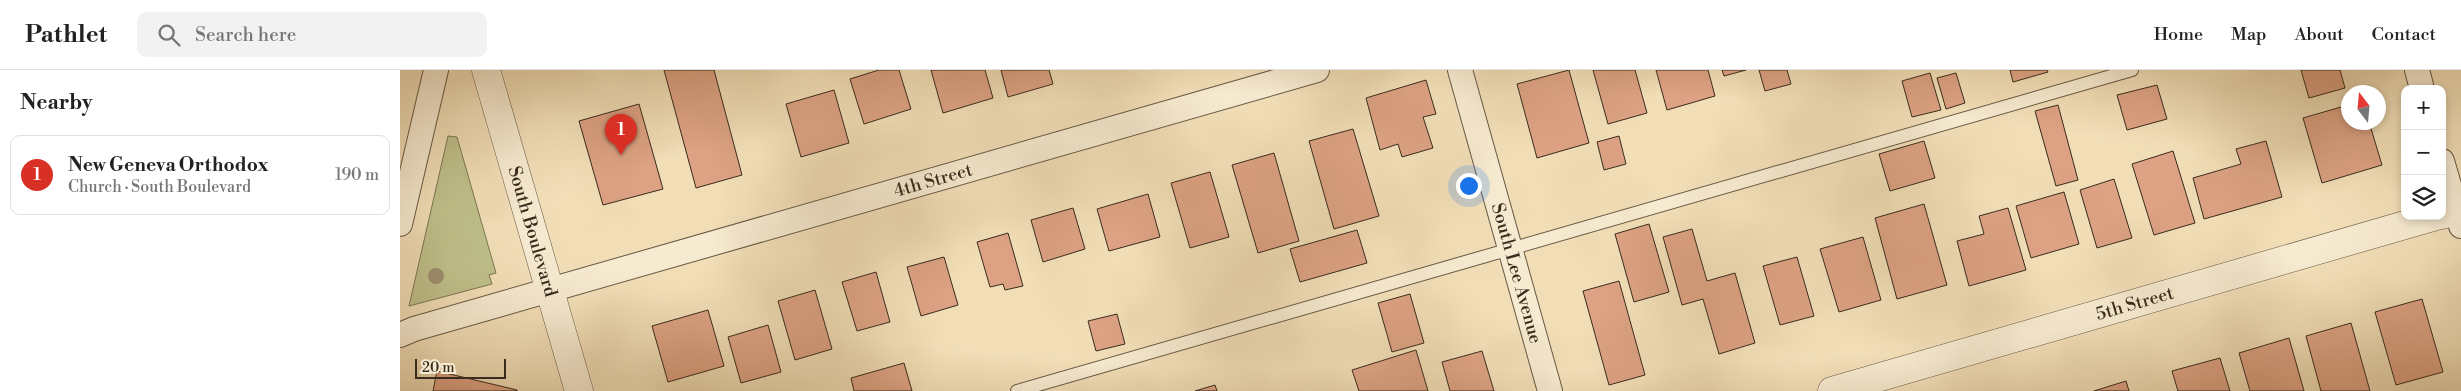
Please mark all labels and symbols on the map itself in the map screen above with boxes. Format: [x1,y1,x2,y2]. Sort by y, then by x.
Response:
north arrow [2341,85,2386,130]
pin: 1 [605,114,637,155]
street label: 4th Street [891,158,976,203]
street label: South Boulevard [502,163,562,300]
your location [1456,173,1482,199]
street label: South Lee Avenue [1486,200,1547,346]
street label: 5th Street [2093,281,2177,326]
scale bar [415,356,506,379]

